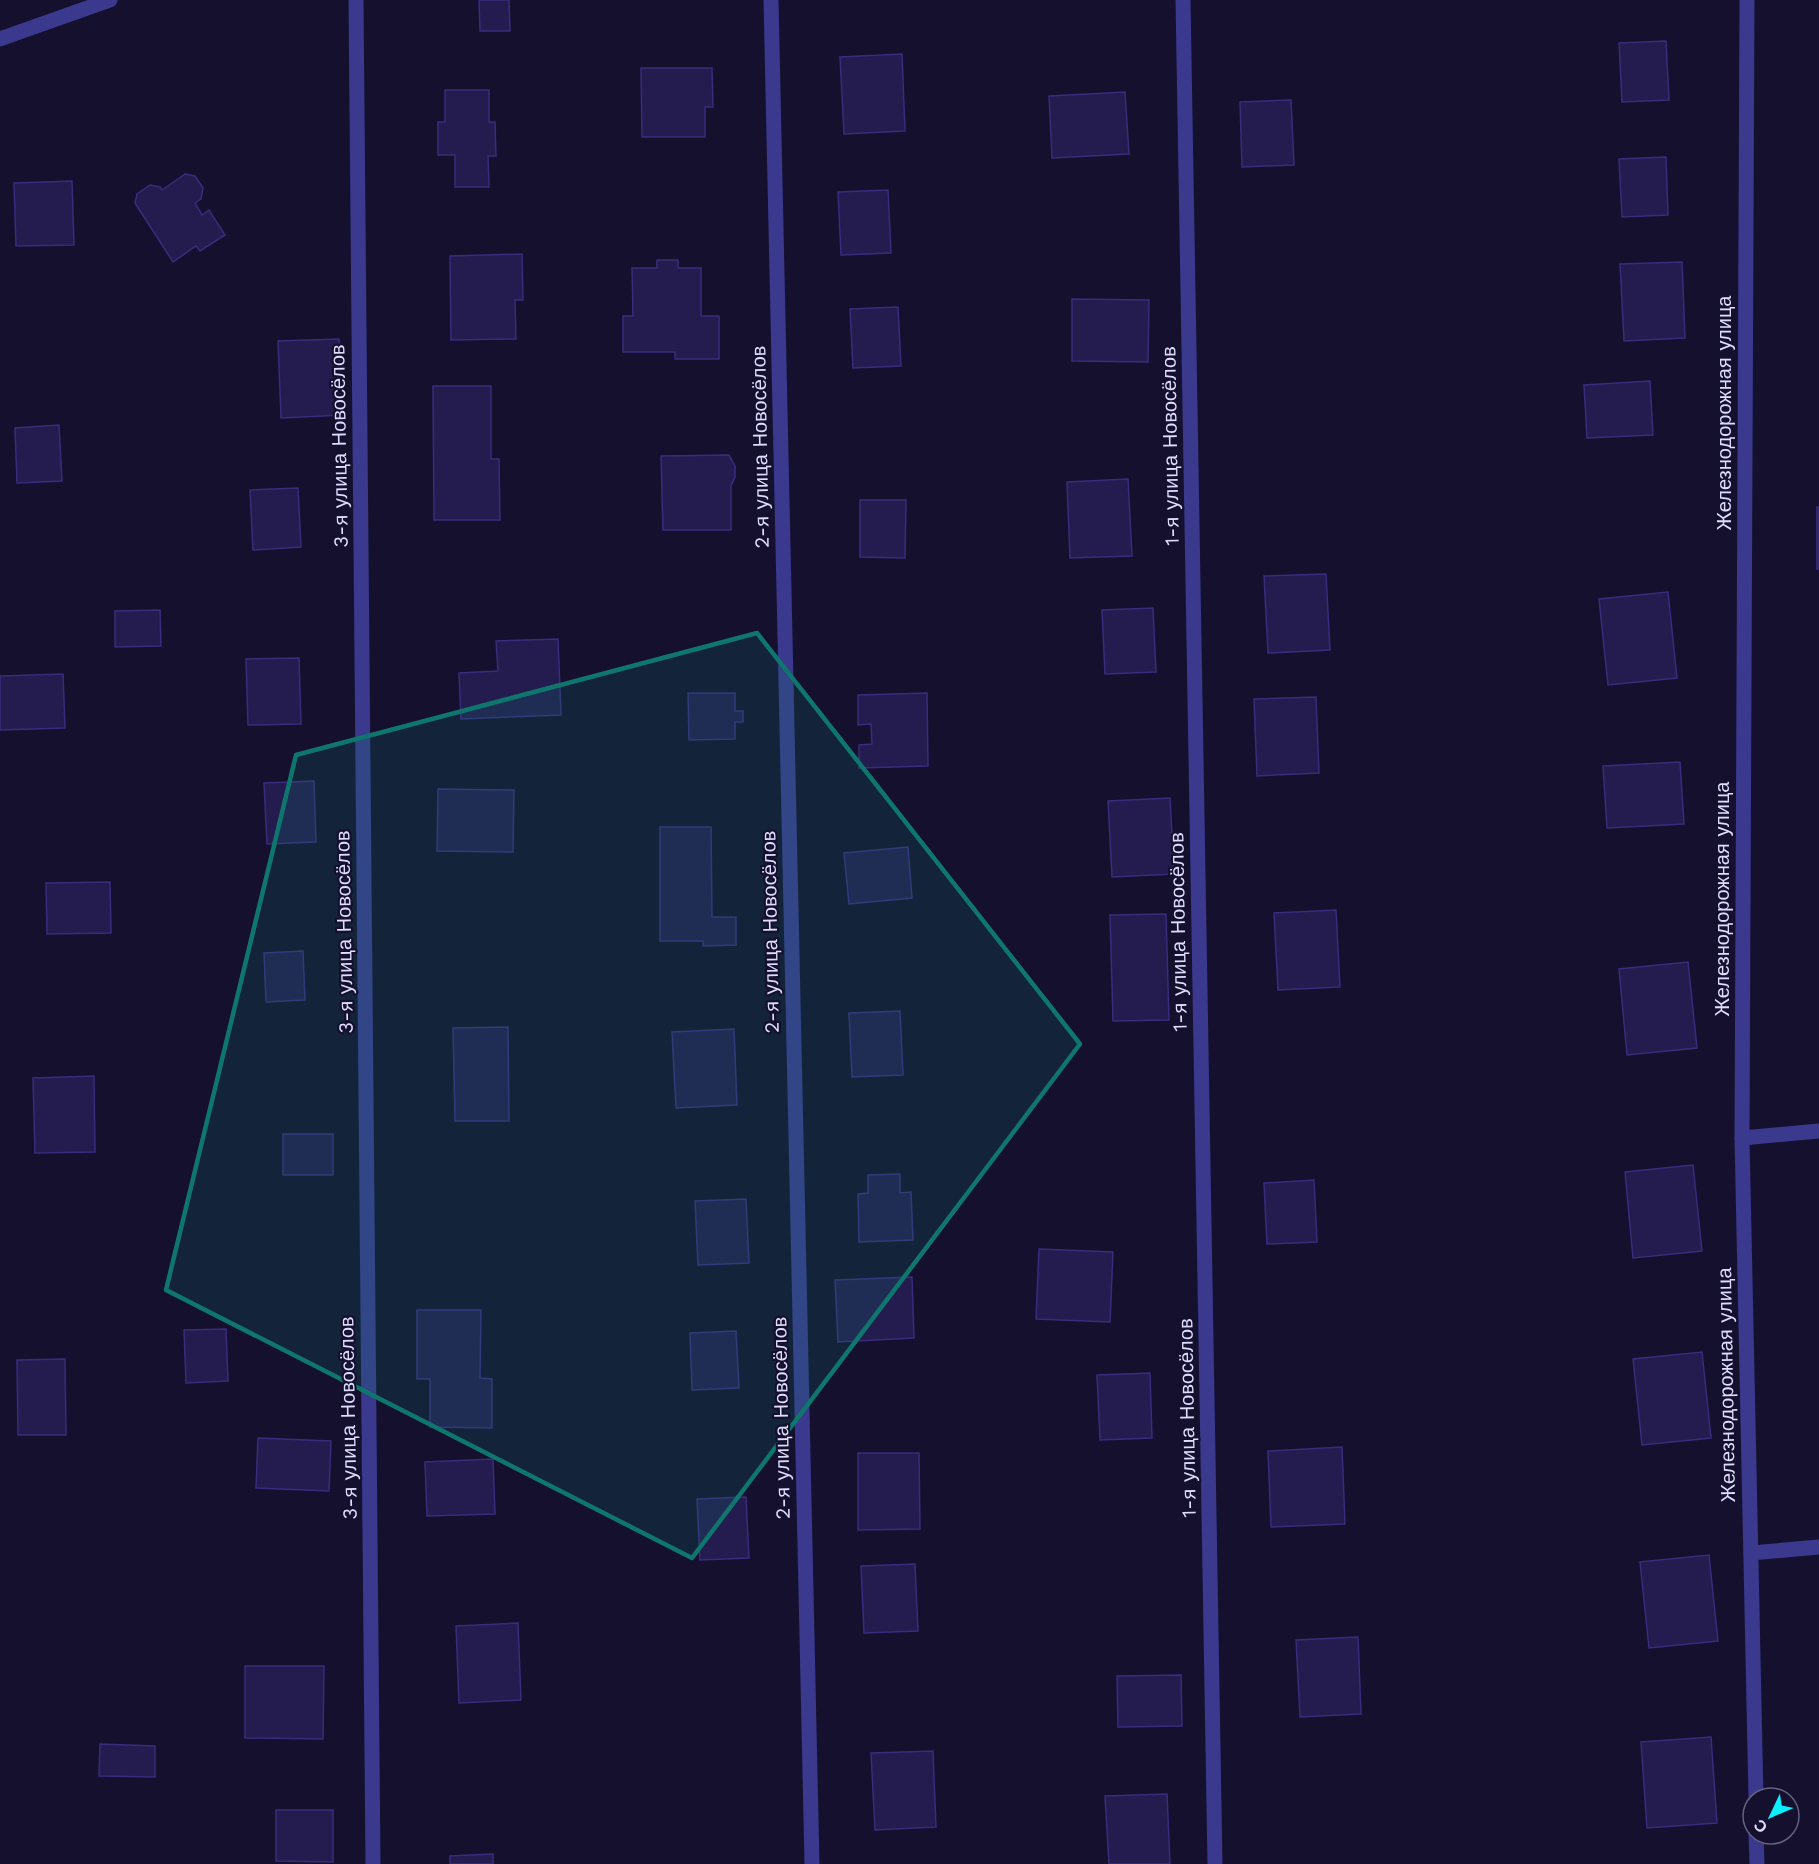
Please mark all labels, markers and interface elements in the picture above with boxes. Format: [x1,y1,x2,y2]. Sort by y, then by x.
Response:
street label: Железнодорожная улица [1712,295,1736,530]
street label: 3-я улица Новосёлов [325,344,353,548]
street label: 2-я улица Новосёлов [746,345,774,549]
street label: 1-я улица Новосёлов [1156,346,1184,546]
street label: Железнодорожная улица [1710,781,1734,1016]
street label: 3-я улица Новосёлов [330,830,358,1034]
street label: 2-я улица Новосёлов [756,830,784,1034]
street label: 1-я улица Новосёлов [1164,832,1192,1032]
street label: Железнодорожная улица [1712,1266,1740,1503]
street label: 3-я улица Новосёлов [334,1316,362,1520]
street label: 2-я улица Новосёлов [767,1316,795,1520]
street label: 1-я улица Новосёлов [1173,1318,1201,1518]
north arrow [1741,1786,1801,1846]
text: С [1749,1815,1771,1837]

